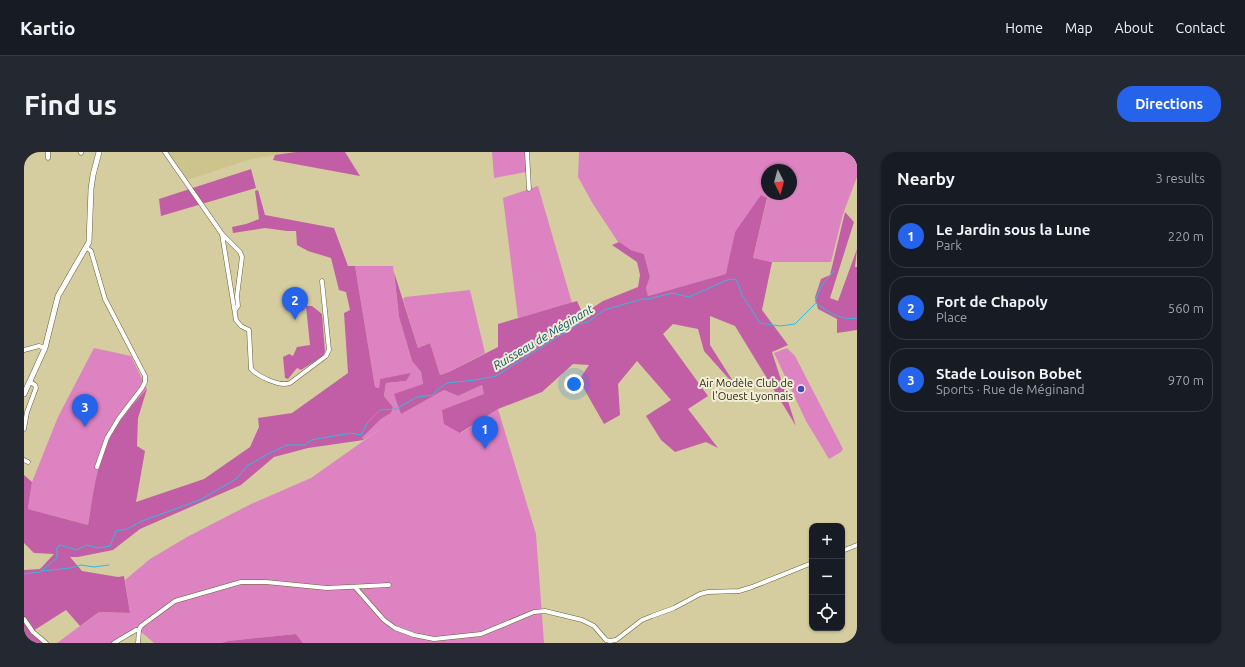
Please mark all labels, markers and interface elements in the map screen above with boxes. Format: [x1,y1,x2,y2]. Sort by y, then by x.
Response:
text: Kartio [20,17,76,39]
text: Home [1005,20,1043,36]
text: Map [1065,20,1093,36]
text: About [1115,20,1154,36]
text: Contact [1176,20,1225,36]
button: Directions [1117,86,1221,122]
text: Find us [24,89,117,120]
north arrow [761,164,797,200]
text: Nearby [897,169,955,188]
text: 3 results [1155,171,1205,185]
text: Le Jardin sous la Lune [936,221,1090,238]
text: 1 [907,229,915,243]
text: 220 m [1168,229,1204,243]
text: Park [936,238,962,252]
pin: 2 [282,287,308,320]
text: Fort de Chapoly [936,293,1048,310]
text: 2 [907,301,915,315]
text: 560 m [1168,301,1204,315]
water label: Ruisseau de Méginant [491,302,596,372]
text: Place [936,310,967,324]
text: Stade Louison Bobet [936,365,1082,382]
text: 3 [907,373,915,387]
text: 970 m [1168,373,1204,387]
your location [564,374,584,394]
place label: Air Modèle Club de l'Ouest Lyonnais [699,377,793,402]
text: Sports · Rue de Méginand [936,382,1085,396]
marker: Air Modèle Club de l'Ouest Lyonnais [796,384,806,394]
pin: 3 [72,394,98,427]
pin: 1 [472,416,498,449]
map controls [809,523,845,631]
button: + [809,523,845,559]
button: − [809,559,845,595]
button: locate [809,595,845,631]

